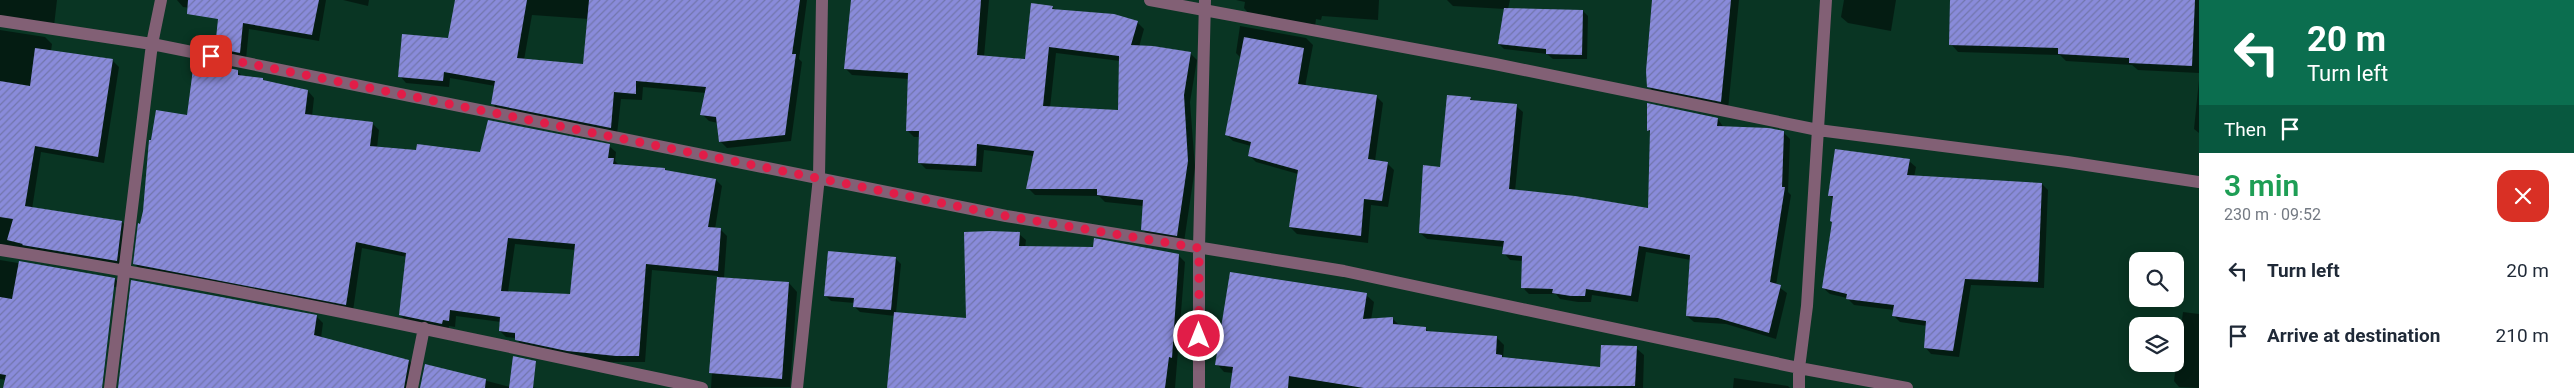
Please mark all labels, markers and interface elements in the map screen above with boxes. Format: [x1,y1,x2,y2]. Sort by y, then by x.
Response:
text: 20 m [2307,19,2386,60]
icon: left [2224,20,2289,85]
pin [190,35,232,77]
icon: arrive [197,42,225,70]
text: Turn left [2307,61,2388,86]
icon: arrive [2276,115,2304,143]
text: Then [2224,118,2266,141]
text: 3 min [2224,168,2299,203]
button: close [2497,170,2549,222]
text: 230 m · 09:52 [2224,205,2321,224]
map controls [2129,252,2184,372]
button: search [2129,252,2184,307]
icon: left [2224,257,2252,285]
text: Turn left [2267,259,2340,282]
text: 20 m [2506,259,2549,282]
position arrow [1172,309,1224,361]
button: layers [2129,317,2184,372]
icon: arrive [2224,322,2252,350]
text: Arrive at destination [2267,324,2440,347]
text: 210 m [2496,324,2549,347]

